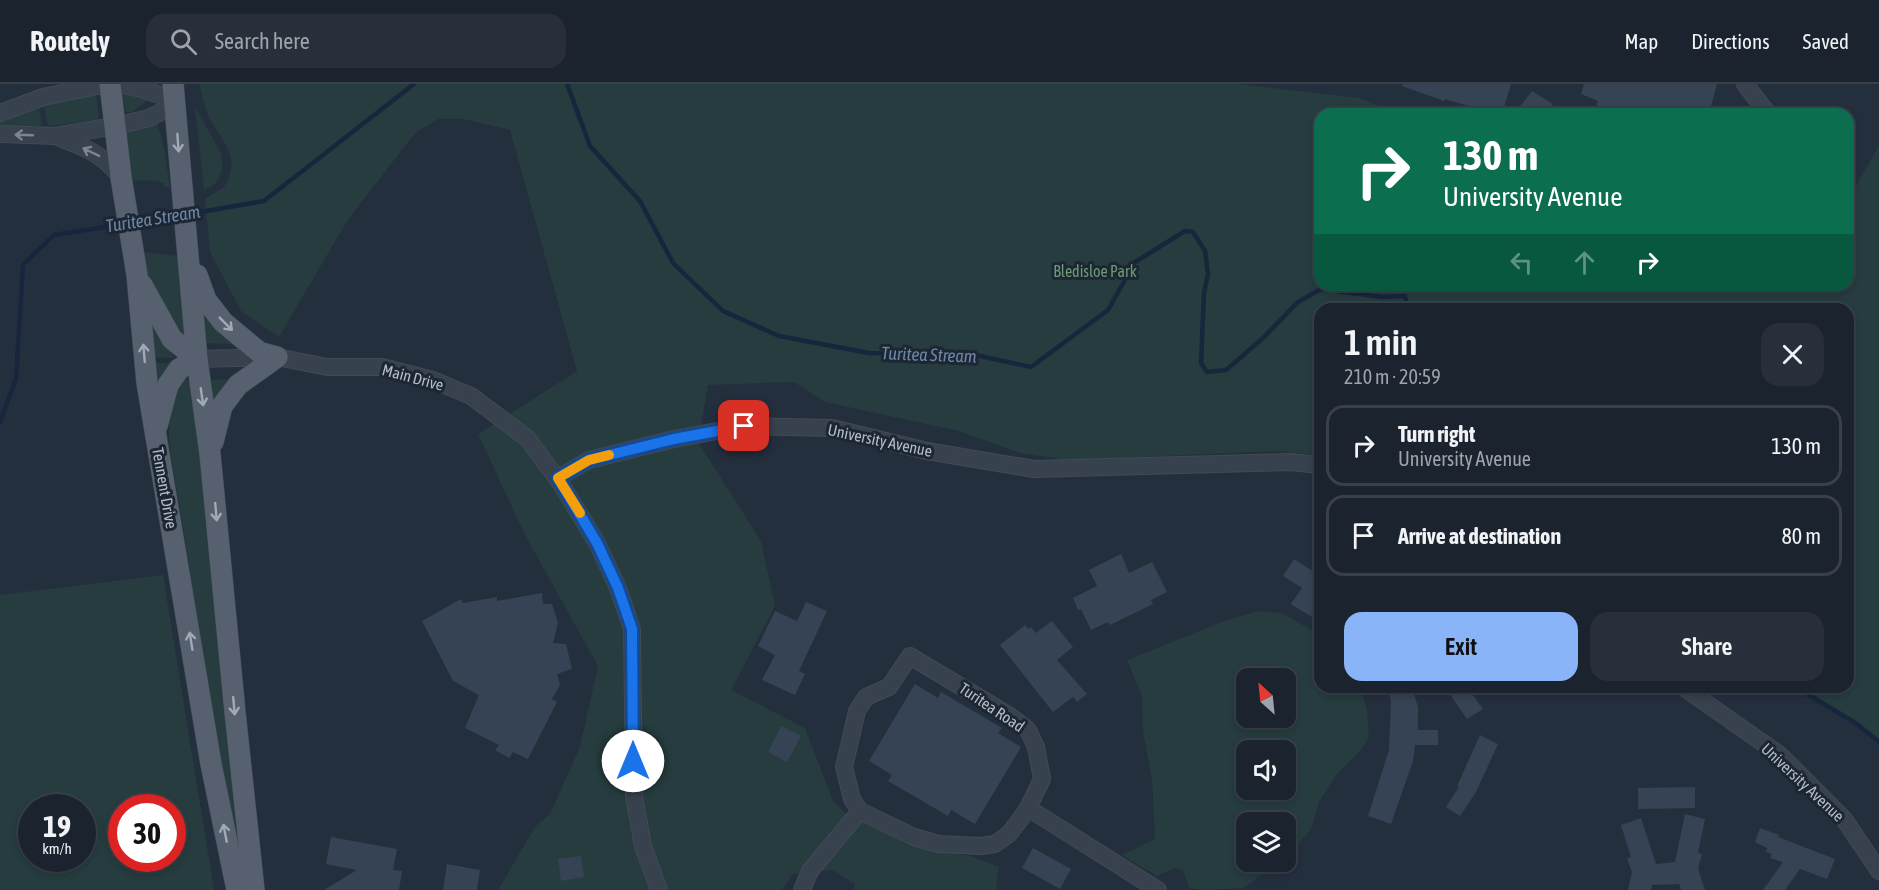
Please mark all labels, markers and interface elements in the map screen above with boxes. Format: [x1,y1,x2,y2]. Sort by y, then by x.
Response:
search box [146,14,566,68]
text: Routely [30,25,110,57]
icon: search [167,25,200,58]
text: Search here [215,28,310,54]
text: Map [1624,29,1658,53]
text: Directions [1691,29,1770,53]
text: Saved [1803,29,1849,53]
one-way arrow [14,129,34,141]
text: 130 m [1443,131,1538,179]
one-way arrow [173,132,184,152]
icon: right [1344,132,1422,210]
one-way arrow [83,145,101,157]
text: University Avenue [1443,181,1622,212]
water label: Turitea Stream [104,201,202,236]
icon: left [1505,246,1538,279]
icon: ahead [1568,246,1601,279]
icon: right [1631,246,1664,279]
park label: Bledisloe Park [1053,262,1137,280]
one-way arrow [218,316,233,331]
text: 1 min [1344,321,1418,363]
button: close [1761,323,1824,386]
water label: Turitea Stream [881,342,977,367]
one-way arrow [138,344,149,364]
street label: Main Drive [380,360,446,394]
text: 210 m · 20:59 [1344,365,1441,388]
one-way arrow [197,386,208,406]
pin [718,400,769,451]
icon: arrive [727,409,760,442]
street label: University Avenue [826,420,934,461]
text: Turn right [1398,421,1475,447]
icon: right [1347,429,1380,462]
text: 130 m [1771,433,1821,459]
street label: Tennent Drive [149,446,181,530]
text: University Avenue [1398,447,1531,470]
one-way arrow [211,502,222,522]
icon: arrive [1347,519,1380,552]
text: Arrive at destination [1398,523,1561,549]
text: 80 m [1781,523,1821,549]
button: Exit [1344,612,1578,681]
button: Share [1590,612,1824,681]
one-way arrow [185,631,196,651]
north arrow [1236,668,1296,728]
map controls [1236,668,1296,872]
street label: Turitea Road [956,679,1028,735]
one-way arrow [229,696,240,716]
position arrow [601,729,665,793]
street label: University Avenue [1757,739,1848,826]
button: sound [1236,740,1296,800]
speed limit sign: 30 [108,794,186,872]
text: 19 [43,809,71,843]
button: layers [1236,812,1296,872]
one-way arrow [219,823,230,843]
text: km/h [42,840,72,857]

